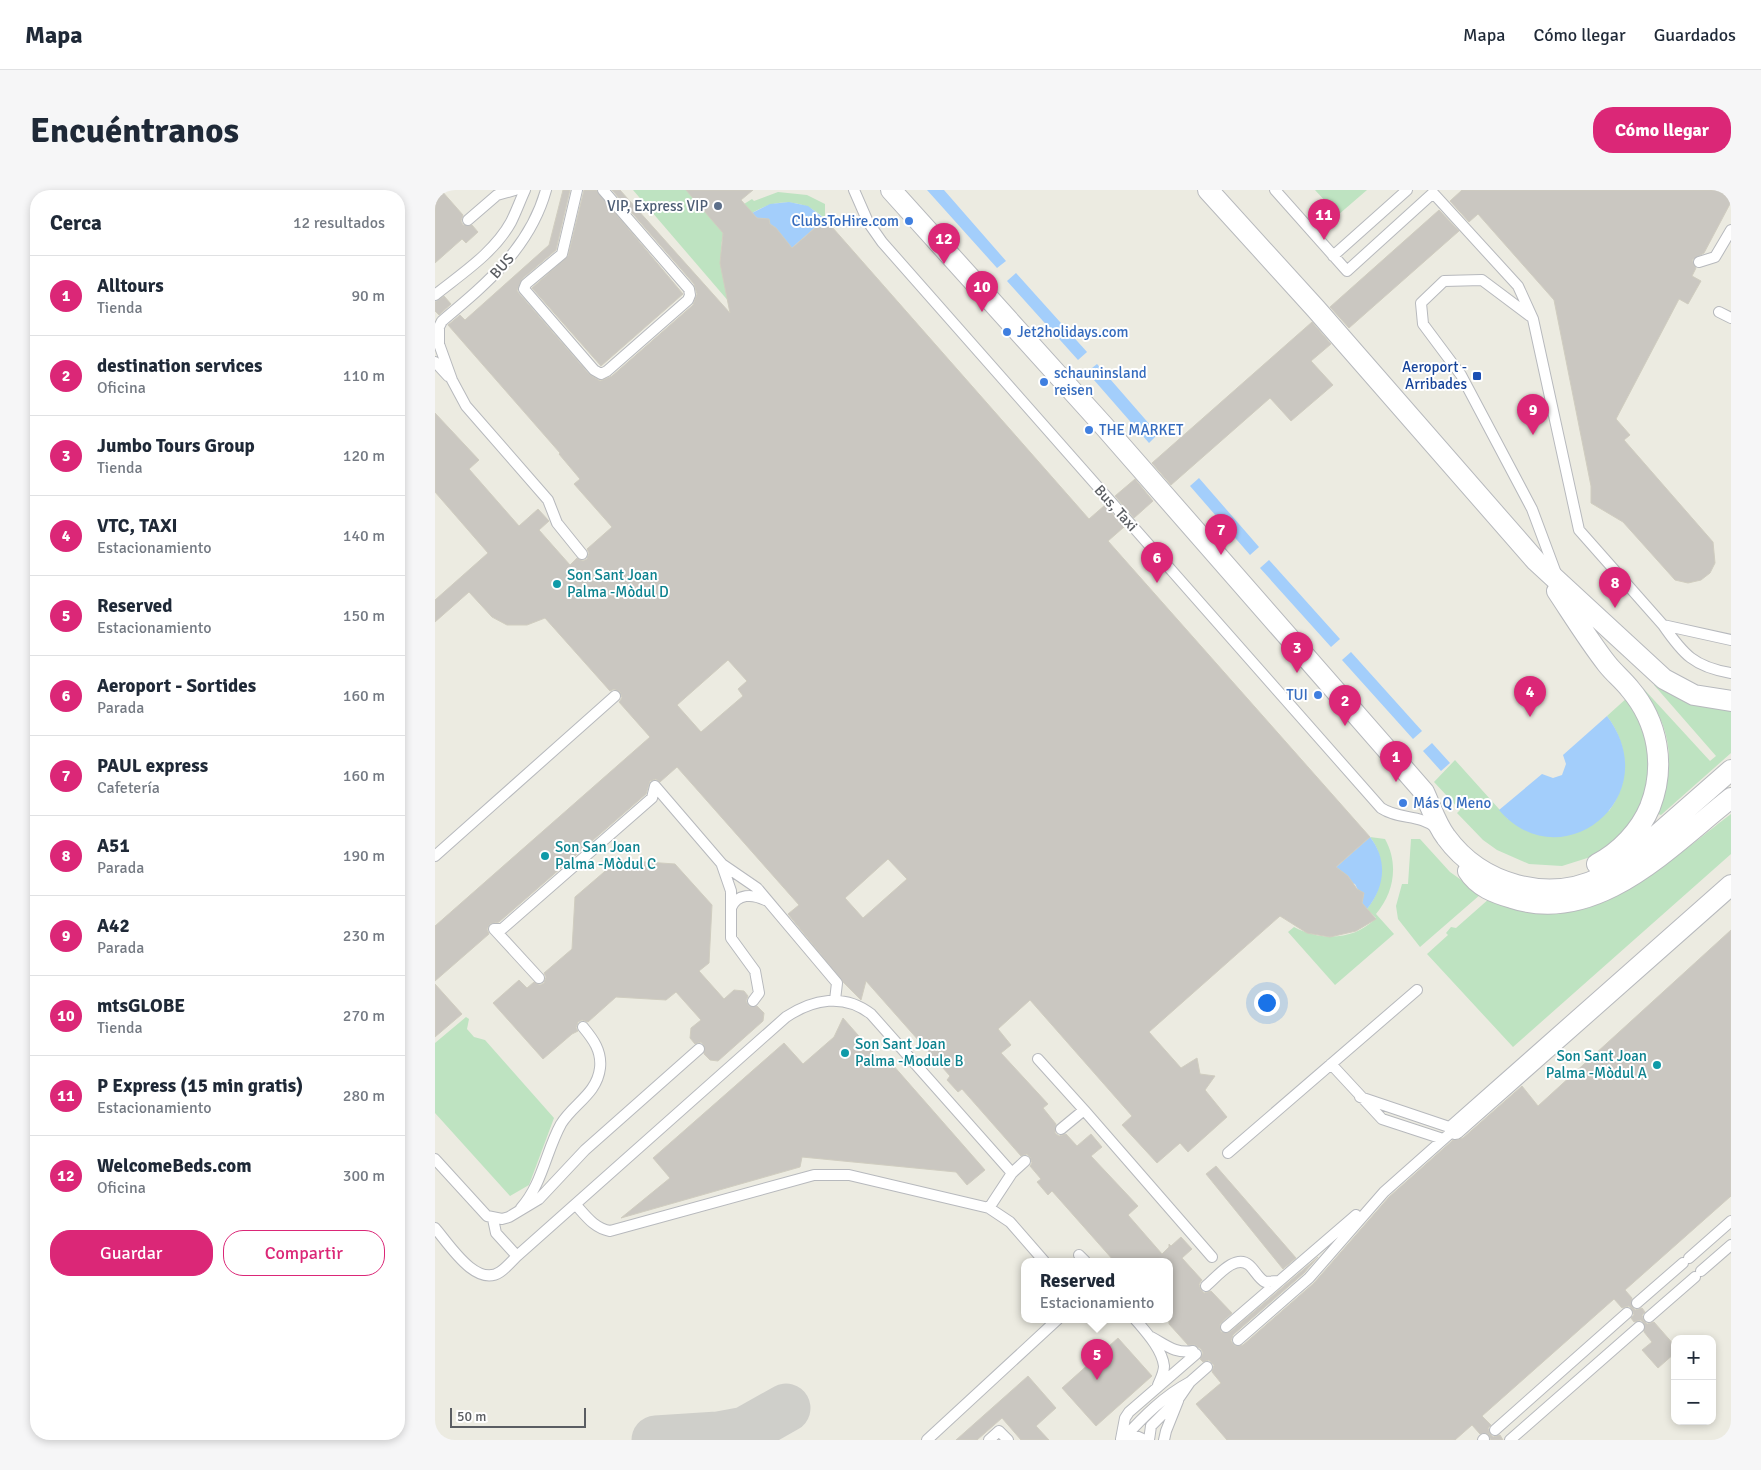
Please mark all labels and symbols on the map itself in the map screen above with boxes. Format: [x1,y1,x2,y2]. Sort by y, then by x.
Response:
place label: VIP, Express VIP [607,197,708,215]
pin: 11 [1308,199,1340,240]
marker: VIP, Express VIP [712,200,724,212]
place label: ClubsToHire.com [791,212,899,230]
marker: ClubsToHire.com [903,215,915,227]
pin: 12 [928,223,960,264]
street label: BUS [486,250,518,282]
pin: 10 [966,271,998,312]
place label: Jet2holidays.com [1017,323,1129,341]
marker: Jet2holidays.com [1001,326,1013,338]
place label: Aeroport - Arribades [1402,358,1467,393]
place label: schauninsland reisen [1054,364,1147,399]
marker: Aeroport - Arribades [1471,370,1483,382]
marker: schauninsland reisen [1038,376,1050,388]
pin: 9 [1517,394,1549,435]
place label: THE MARKET [1099,421,1184,439]
marker: THE MARKET [1083,424,1095,436]
street label: Bus, Taxi [1091,481,1141,535]
pin: 7 [1205,514,1237,555]
pin: 6 [1141,542,1173,583]
place label: Son Sant Joan Palma -Mòdul D [567,566,669,601]
pin: 8 [1599,567,1631,608]
marker: Son Sant Joan Palma -Mòdul D [551,578,563,590]
pin: 3 [1281,632,1313,673]
pin: 4 [1514,676,1546,717]
pin: 2 [1329,685,1361,726]
place label: TUI [1286,686,1308,704]
marker: TUI [1312,689,1324,701]
pin: 1 [1380,741,1412,782]
place label: Más Q Meno [1413,794,1491,812]
marker: Más Q Meno [1397,797,1409,809]
place label: Son San Joan Palma -Mòdul C [555,838,656,873]
marker: Son San Joan Palma -Mòdul C [539,850,551,862]
your location [1254,990,1280,1016]
place label: Son Sant Joan Palma -Module B [855,1035,964,1070]
marker: Son Sant Joan Palma -Module B [839,1047,851,1059]
place label: Son Sant Joan Palma -Mòdul A [1546,1047,1647,1082]
marker: Son Sant Joan Palma -Mòdul A [1651,1059,1663,1071]
pin: 5 [1081,1339,1113,1380]
scale bar [450,1405,586,1428]

